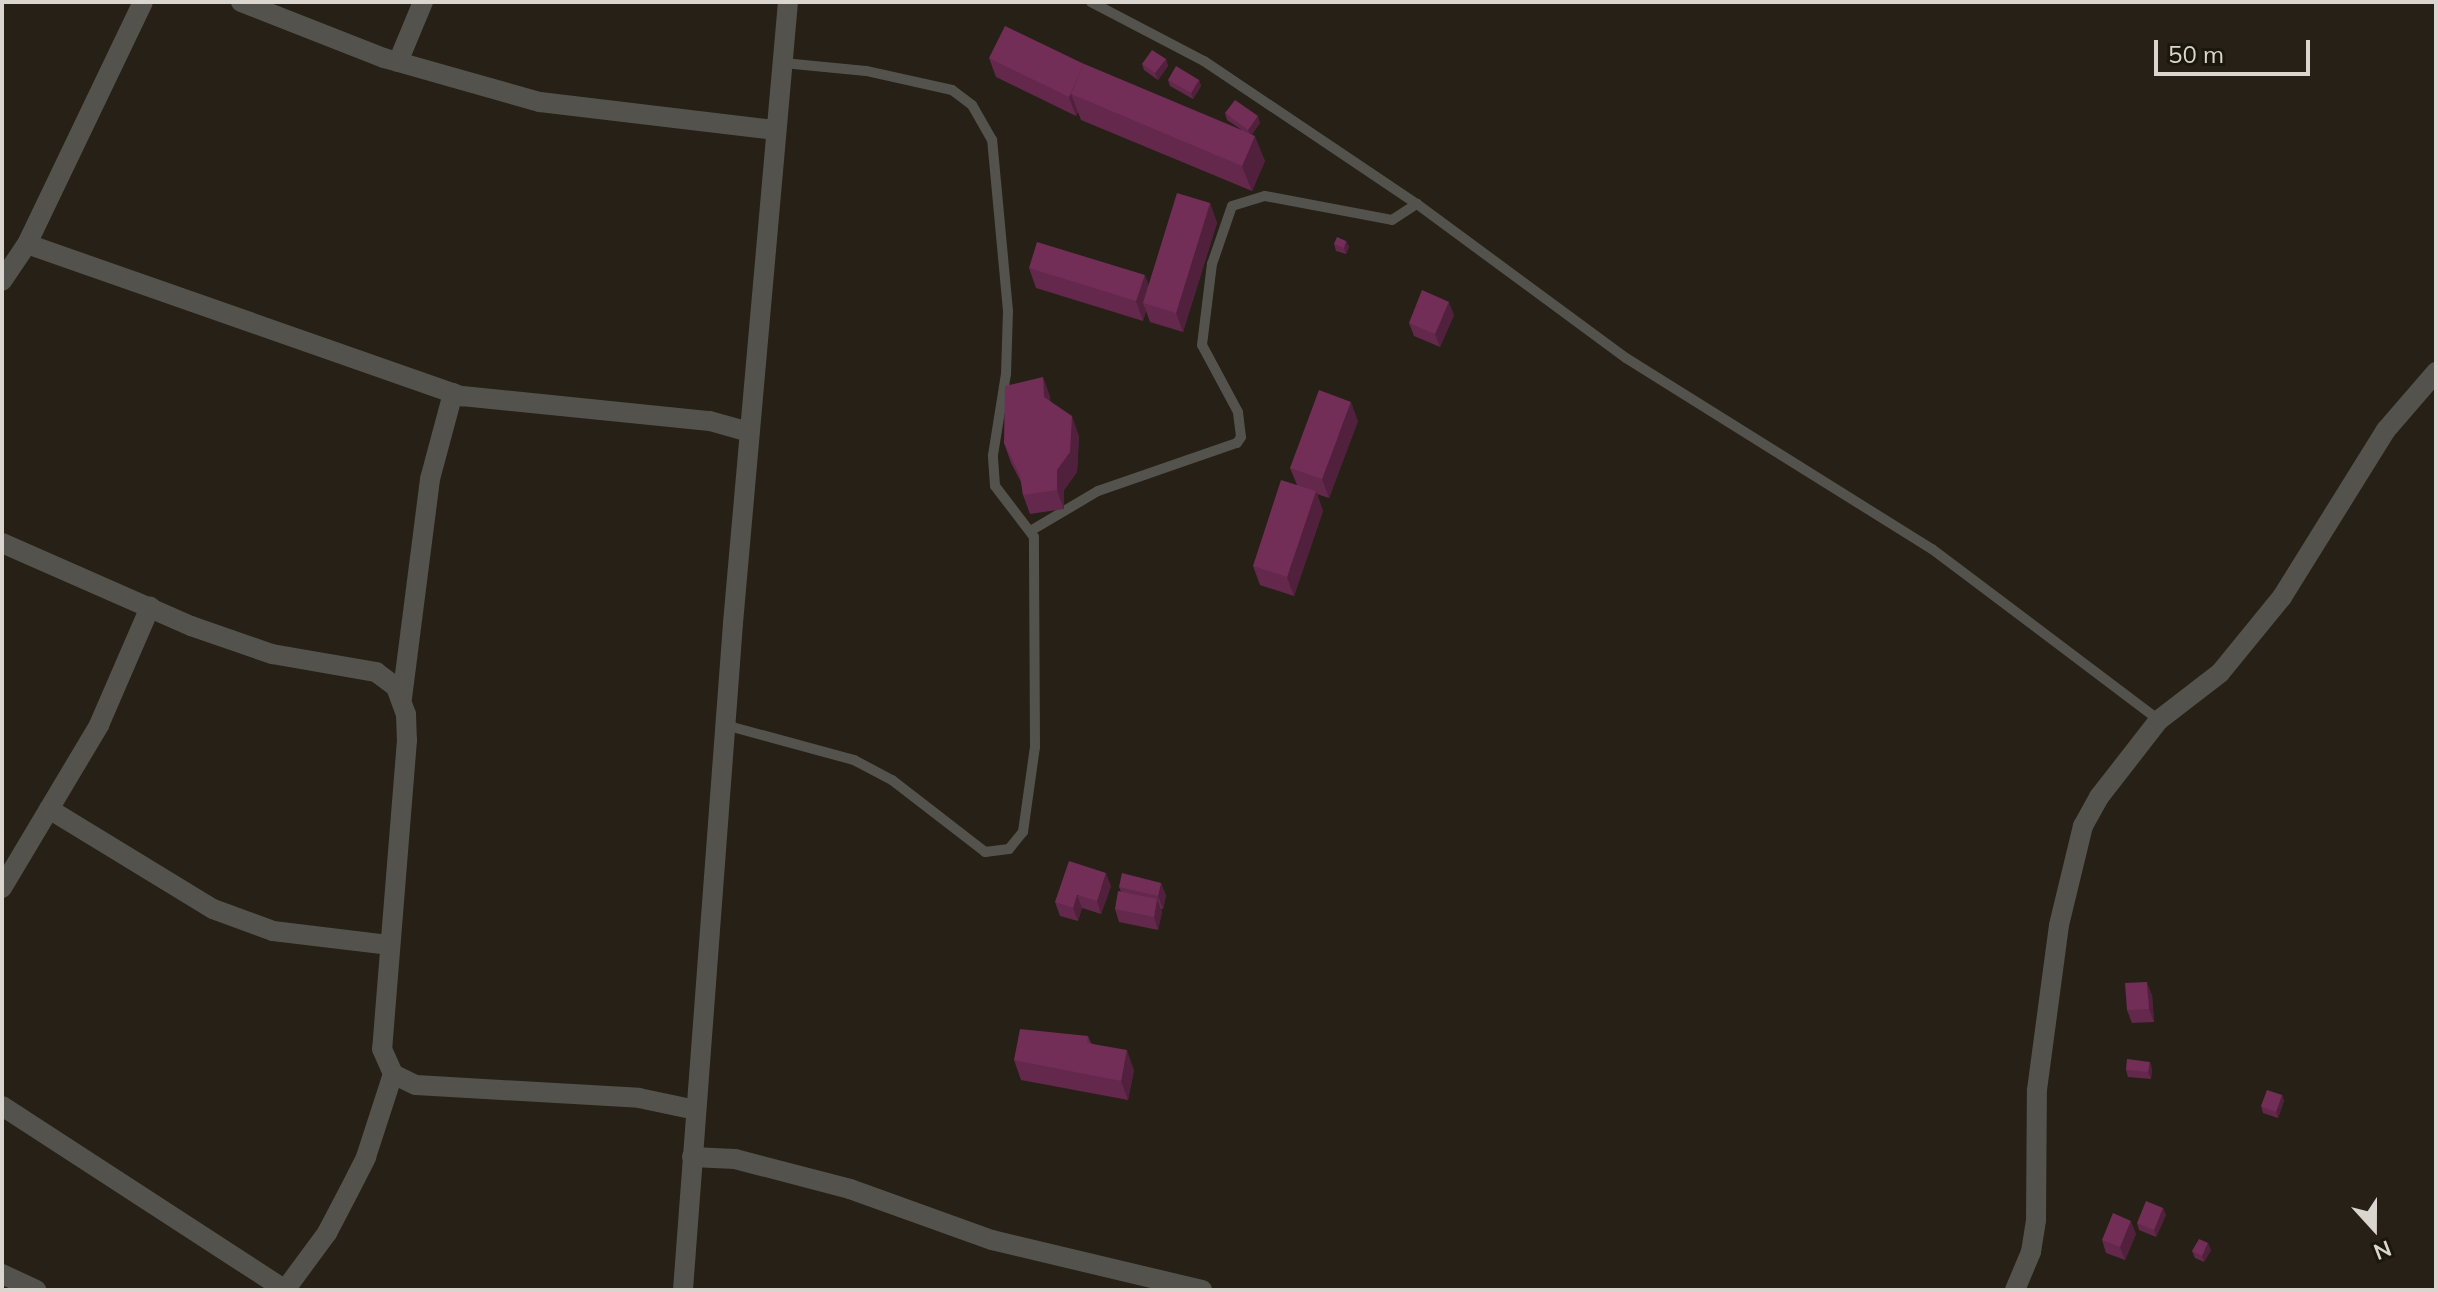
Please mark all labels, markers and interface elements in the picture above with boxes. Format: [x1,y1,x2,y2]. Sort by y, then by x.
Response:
scale bar [2158,24,2314,74]
text: 50 m [2168,39,2224,69]
north arrow [2334,1188,2414,1268]
text: N [2370,1234,2395,1266]

